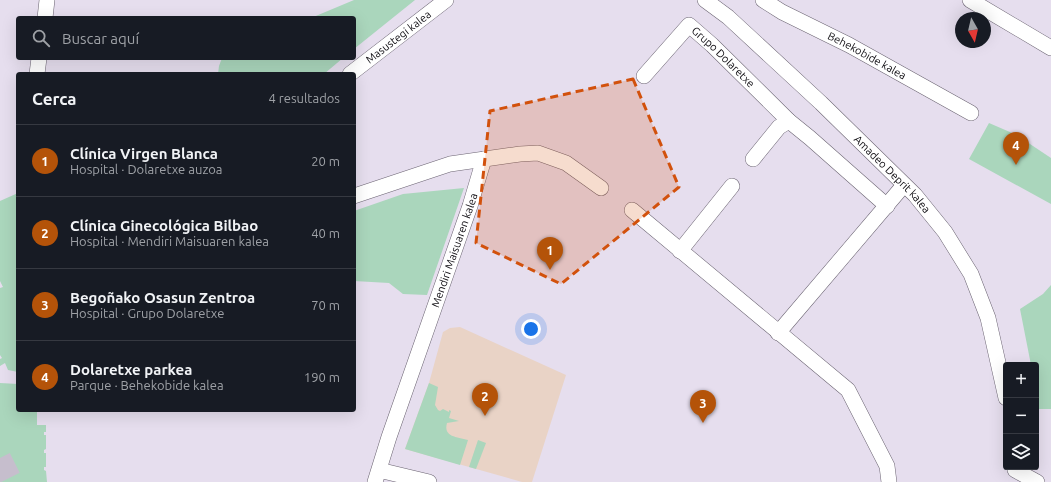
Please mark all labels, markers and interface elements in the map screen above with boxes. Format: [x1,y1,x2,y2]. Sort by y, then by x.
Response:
street label: Masustegi kalea [363,8,433,66]
north arrow [955,12,991,48]
search box [16,16,356,60]
street label: Grupo Dolaretxe [689,24,757,90]
icon: search [30,27,52,49]
text: Buscar aquí [62,30,139,47]
street label: Behekobide kalea [826,30,908,82]
text: Cerca [32,89,77,108]
text: 4 resultados [269,91,340,105]
pin: 4 [1003,132,1029,165]
street label: Amadeo Deprit kalea [852,133,933,215]
text: Clínica Virgen Blanca [70,145,218,162]
text: 1 [41,154,49,168]
text: 20 m [311,154,340,168]
text: Hospital · Dolaretxe auzoa [70,162,223,176]
street label: Mendiri Maisuaren kalea [429,192,479,309]
text: Clínica Ginecológica Bilbao [70,217,258,234]
text: 2 [41,226,49,240]
text: 40 m [311,226,340,240]
text: Hospital · Mendiri Maisuaren kalea [70,234,269,248]
pin: 1 [537,237,563,270]
text: Begoñako Osasun Zentroa [70,289,255,306]
text: 3 [41,298,49,312]
text: 70 m [311,298,340,312]
text: Hospital · Grupo Dolaretxe [70,306,224,320]
your location [521,319,541,339]
text: Dolaretxe parkea [70,361,192,378]
map controls [1003,362,1039,470]
button: + [1003,362,1039,398]
text: 4 [41,370,49,384]
text: 190 m [304,370,340,384]
text: Parque · Behekobide kalea [70,378,224,392]
pin: 2 [472,383,498,416]
pin: 3 [690,390,716,423]
button: − [1003,398,1039,434]
button: layers [1003,434,1039,470]

